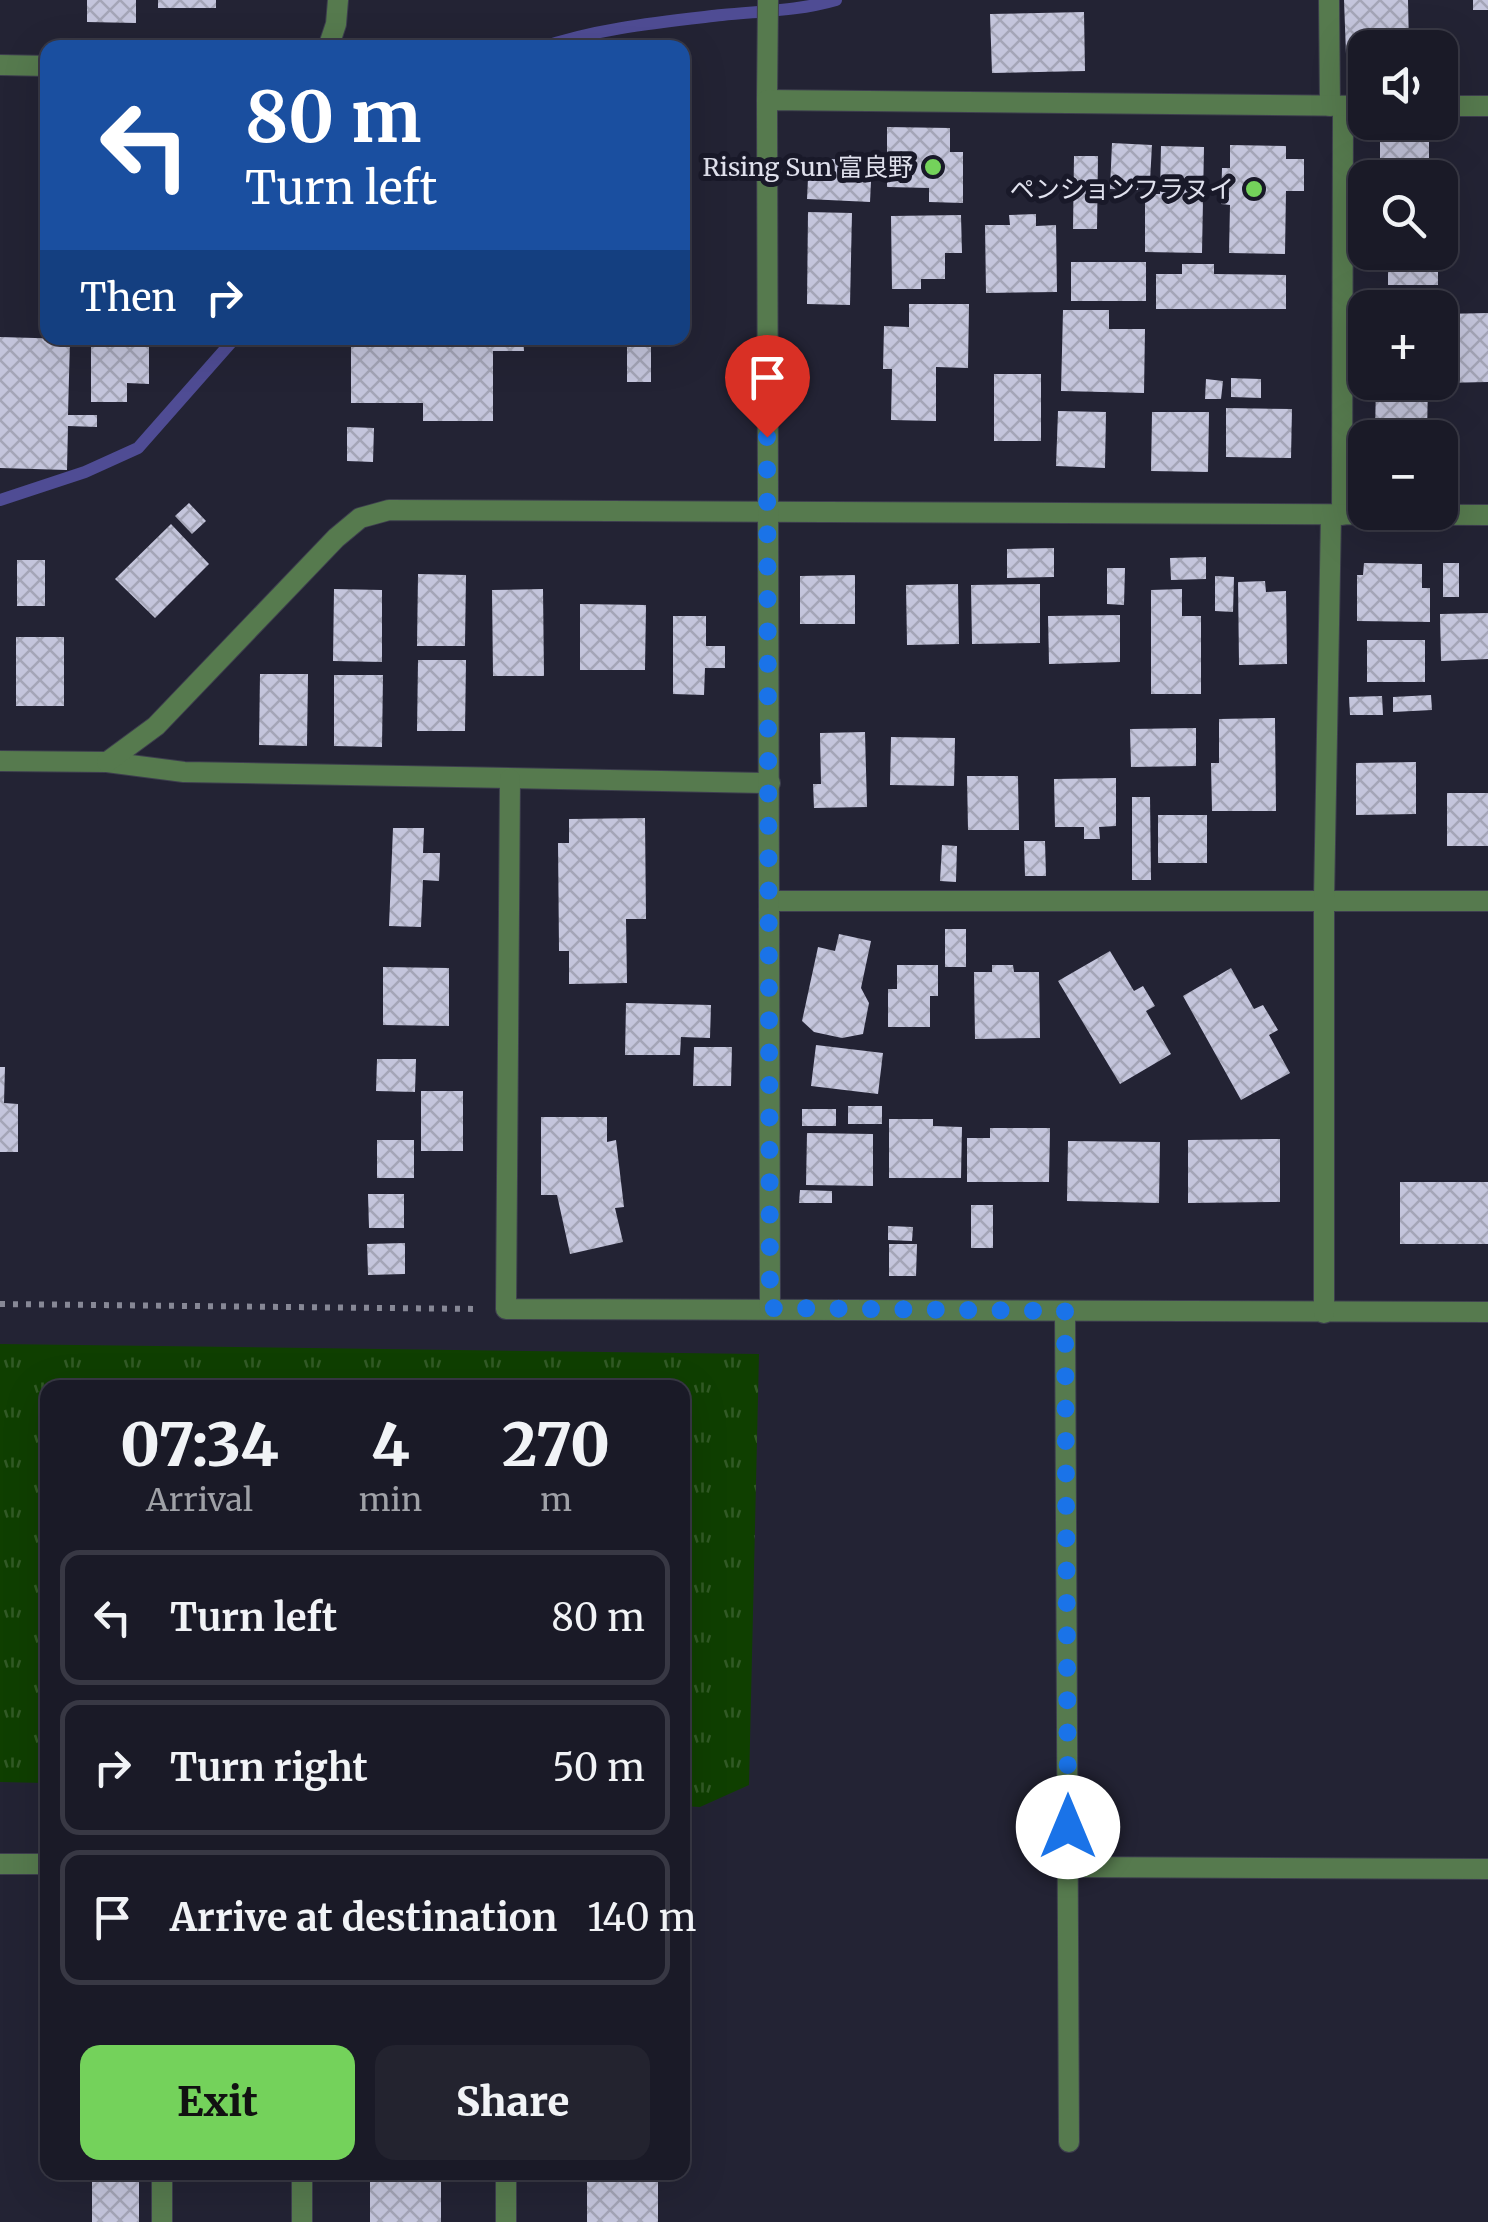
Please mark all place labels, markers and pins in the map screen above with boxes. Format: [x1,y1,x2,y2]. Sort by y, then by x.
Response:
place label: Rising Sun 富良野 [702,151,913,183]
marker: Rising Sun 富良野 [922,156,944,178]
place label: ペンションフラヌイ [1010,173,1234,205]
marker: ペンションフラヌイ [1243,178,1265,200]
pin [725,335,810,438]

